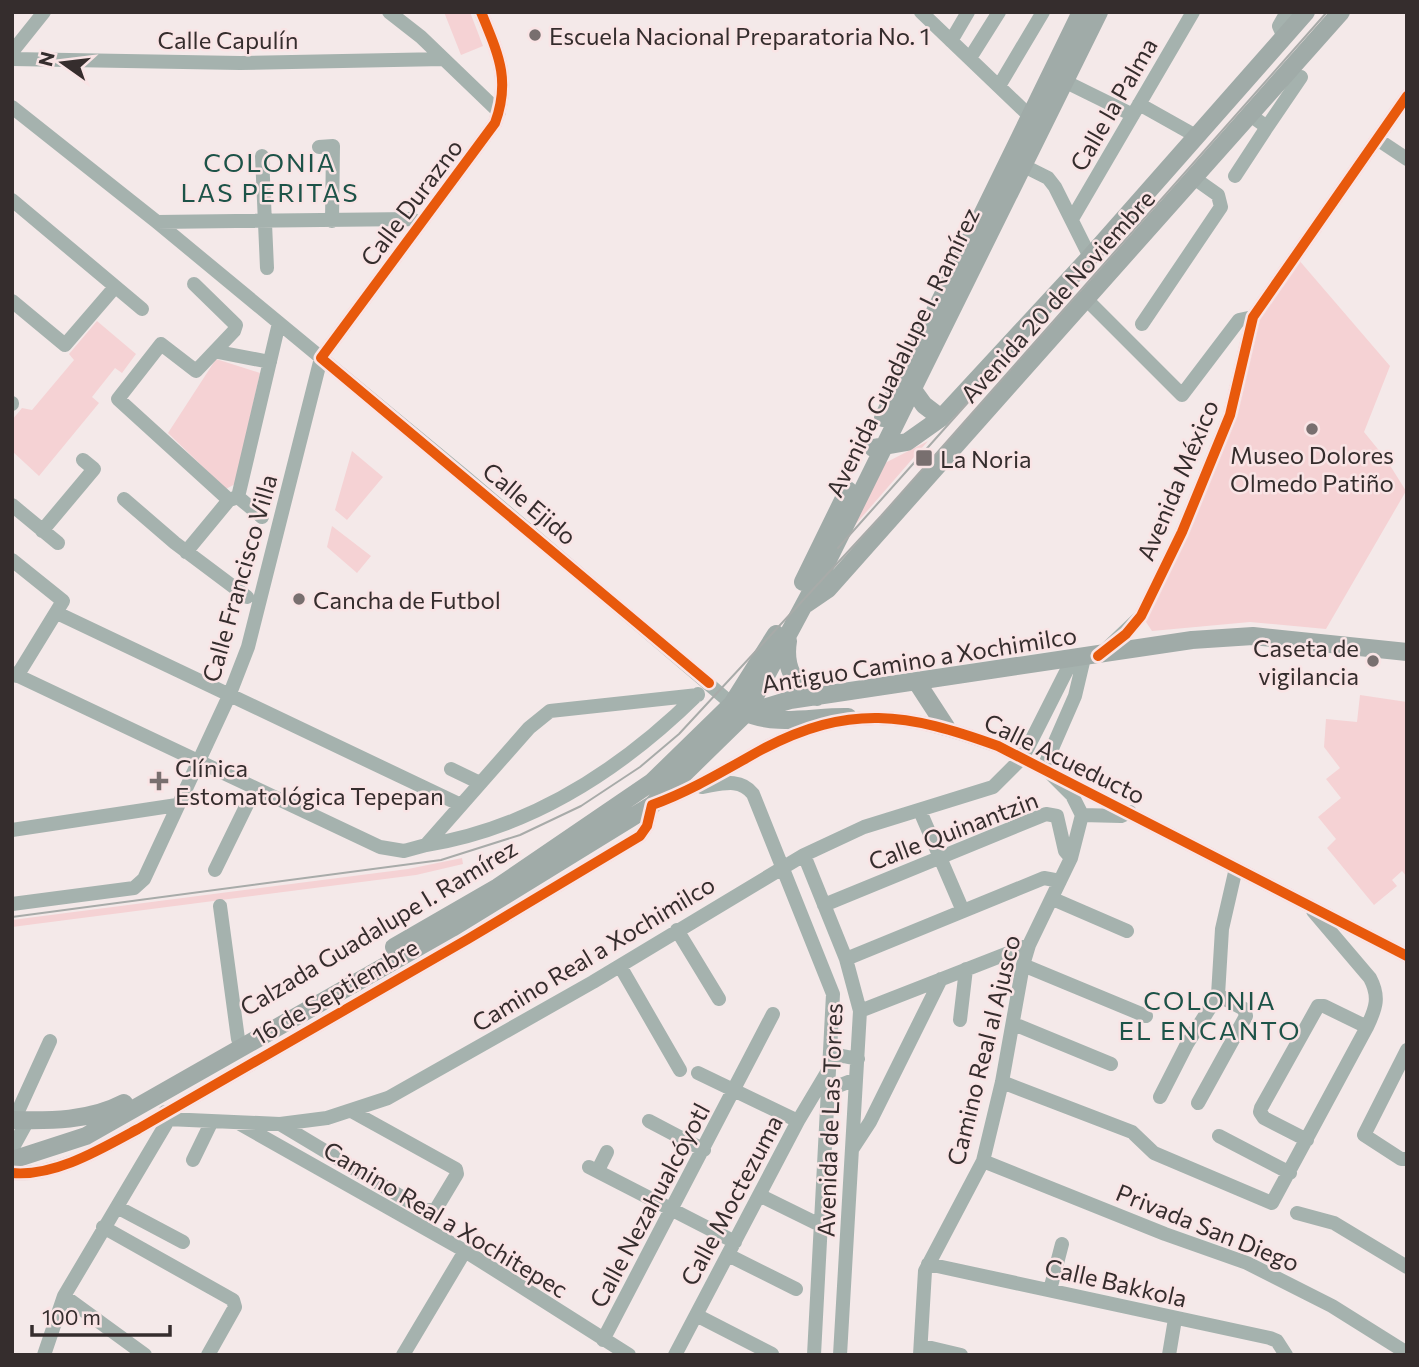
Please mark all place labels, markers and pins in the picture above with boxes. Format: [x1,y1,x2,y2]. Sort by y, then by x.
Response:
place label: Escuela Nacional Preparatoria No. 1 [549,21,930,50]
marker: Escuela Nacional Preparatoria No. 1 [527,27,543,43]
marker: Museo Dolores Olmedo Patiño [1304,421,1320,437]
place label: Museo Dolores Olmedo Patiño [1230,440,1394,497]
place label: La Noria [940,444,1032,473]
marker: La Noria [914,448,934,468]
place label: Cancha de Futbol [313,585,501,614]
marker: Cancha de Futbol [291,591,307,607]
place label: Caseta de vigilancia [1253,633,1359,690]
marker: Caseta de vigilancia [1365,653,1381,669]
place label: Clínica Estomatológica Tepepan [175,753,444,810]
marker: Clínica Estomatológica Tepepan [149,771,169,791]

